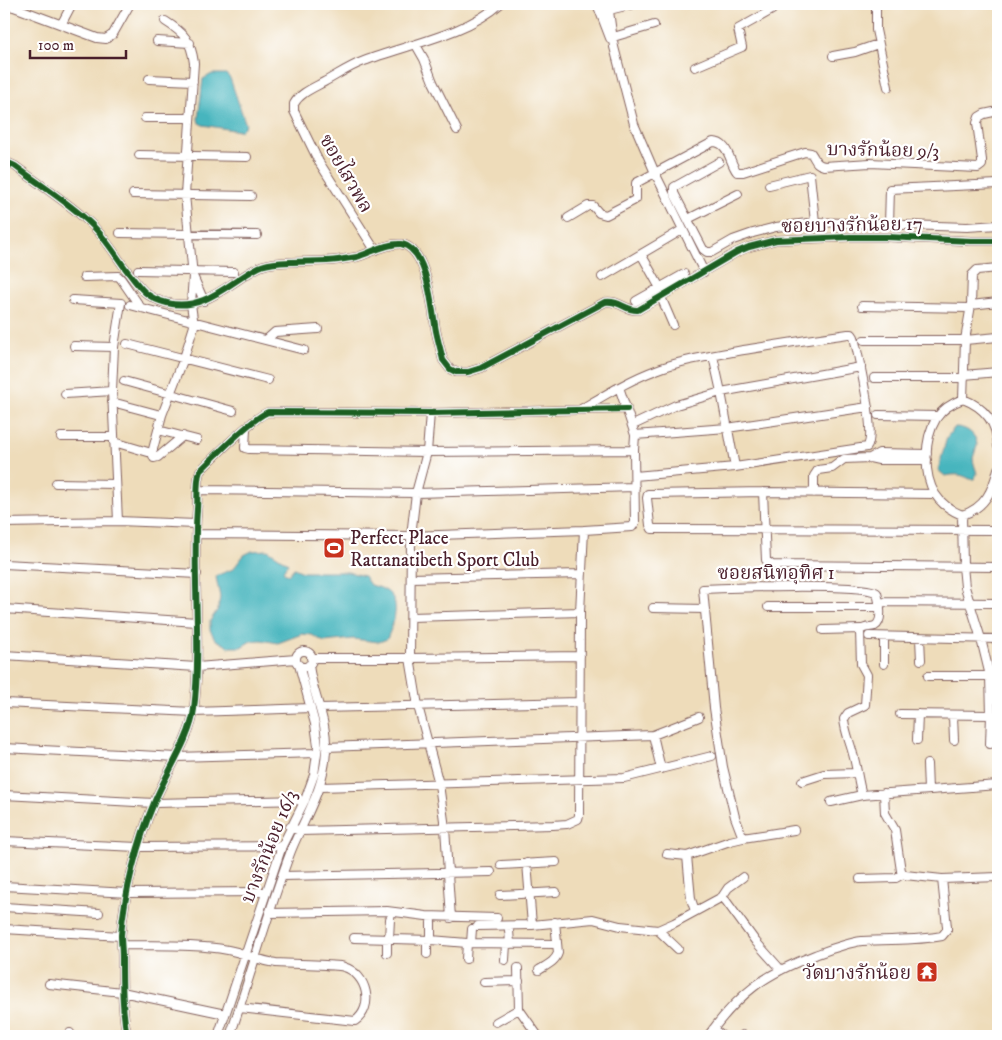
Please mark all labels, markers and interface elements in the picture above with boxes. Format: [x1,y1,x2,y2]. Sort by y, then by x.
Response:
scale bar [30,28,126,60]
text: 100 m [38,36,74,55]
street label: ซอยไสวพล [314,129,380,217]
street label: บางรักน้อย 9/3 [827,138,939,163]
street label: ซอยบางรักน้อย 17 [781,213,923,238]
place label: Perfect Place Rattanatibeth Sport Club [350,527,539,572]
sports icon: Perfect Place Rattanatibeth Sport Club [322,536,346,560]
street label: ซอยสนิทอุทิศ 1 [717,562,835,585]
street label: บางรักน้อย 16/3 [236,787,302,906]
temple icon: วัดบางรักน้อย [915,960,939,984]
place label: วัดบางรักน้อย [802,962,911,985]

